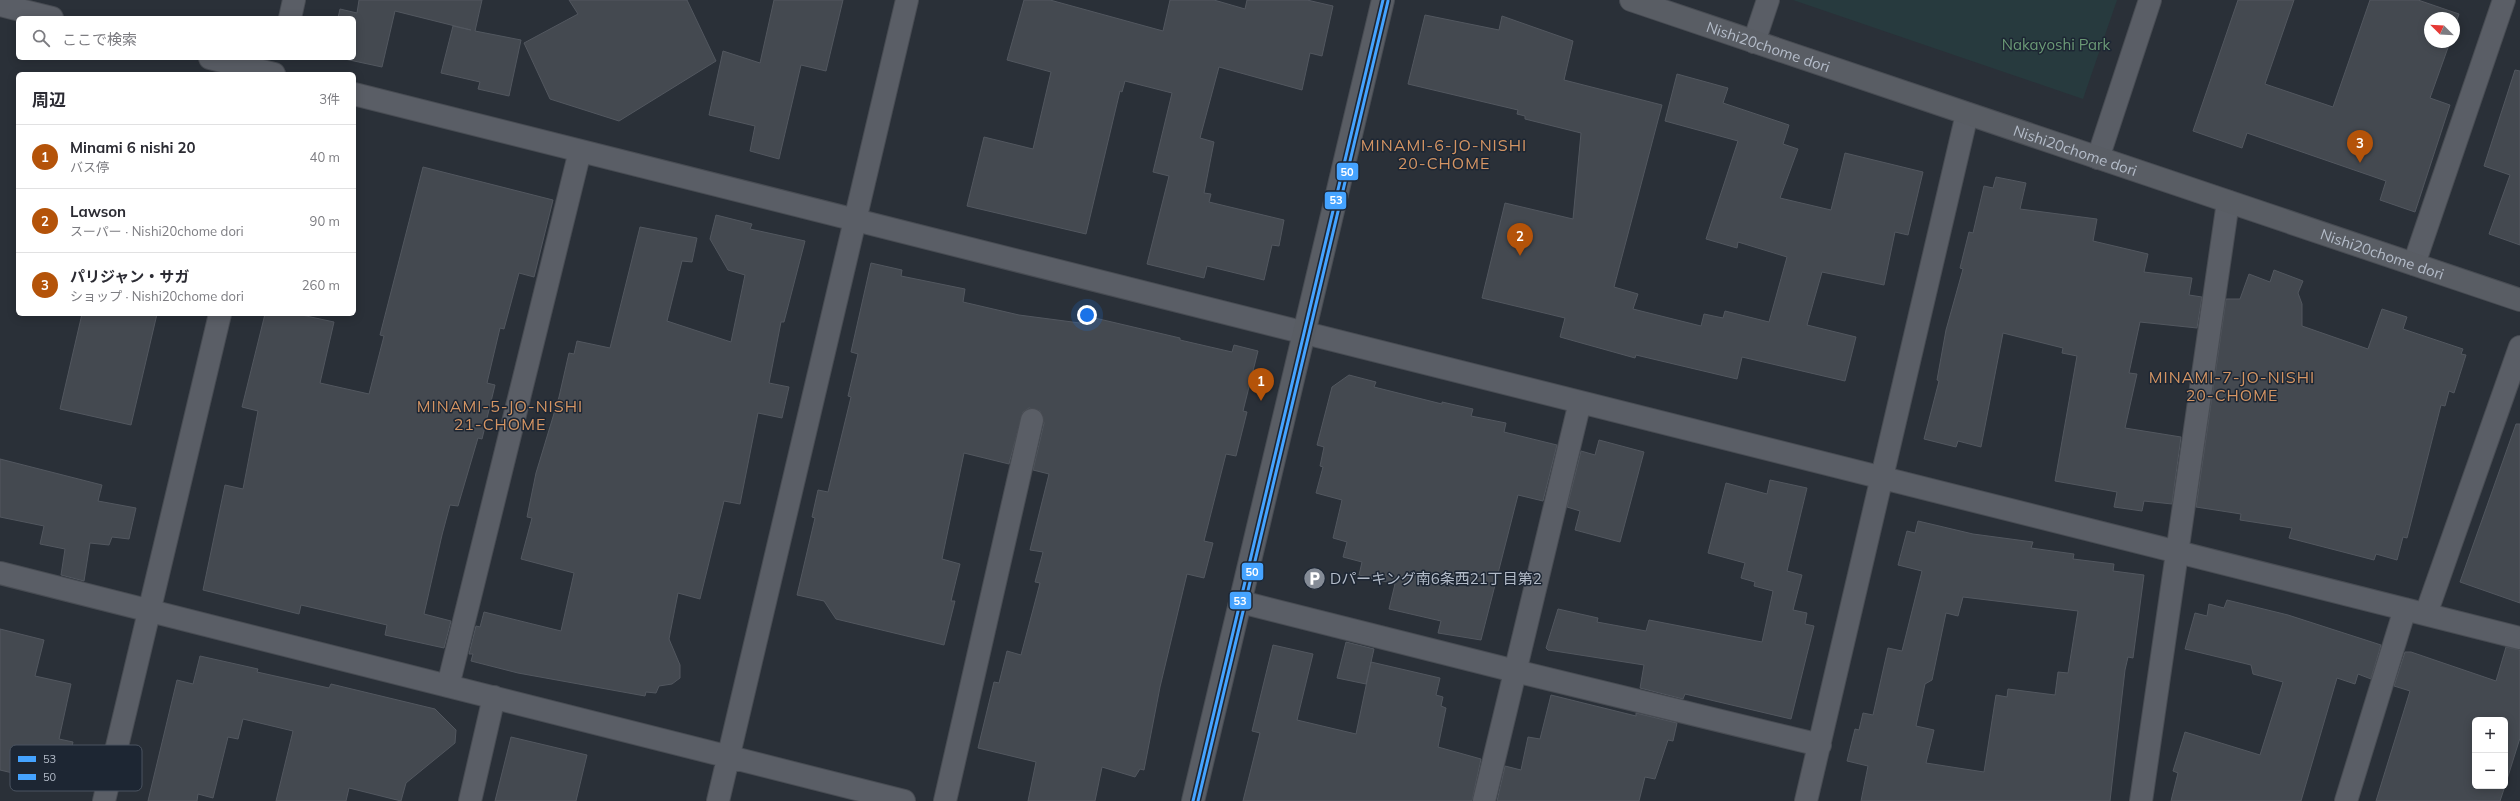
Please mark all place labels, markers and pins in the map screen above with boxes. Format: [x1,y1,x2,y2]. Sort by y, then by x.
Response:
pin: 3 [2347,130,2373,163]
pin: 2 [1507,223,1533,256]
pin: 1 [1248,368,1274,401]
parking icon: Dパーキング南6条西21丁目第2 [1301,565,1327,591]
place label: Dパーキング南6条西21丁目第2 [1330,569,1542,588]

